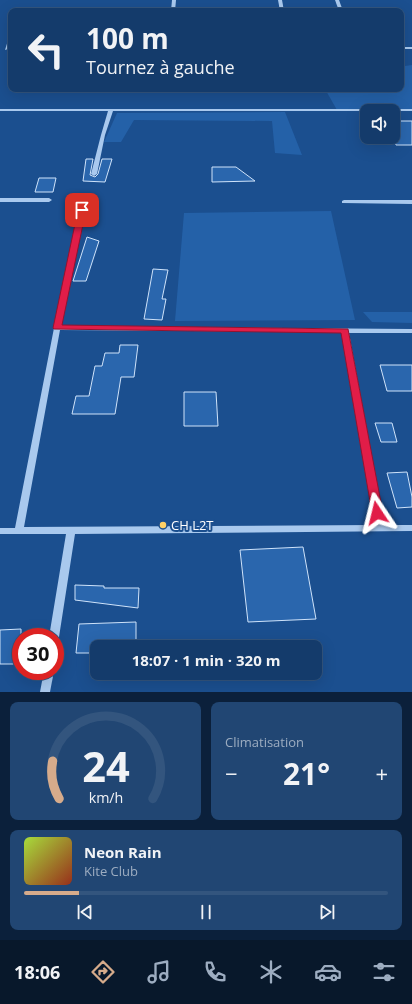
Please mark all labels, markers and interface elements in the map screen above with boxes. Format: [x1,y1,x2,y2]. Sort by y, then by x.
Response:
text: 100 m [86,19,169,57]
icon: left [20,24,72,76]
text: Tournez à gauche [86,55,235,79]
map controls [360,104,400,144]
button: sound [360,104,400,144]
pin [65,193,99,227]
icon: arrive [71,199,93,221]
position arrow [356,492,398,534]
place label: CH L2T [171,516,214,534]
marker: CH L2T [158,520,168,530]
speed limit sign: 30 [12,628,64,680]
text: 18:07 · 1 min · 320 m [132,650,280,670]
text: Climatisation [225,733,304,751]
text: 24 [82,738,129,794]
text: 21° [283,753,330,794]
text: − [225,758,238,788]
text: + [375,758,388,788]
text: km/h [88,788,123,807]
text: Neon Rain [84,842,162,862]
text: Kite Club [84,862,138,880]
icon: previous [74,901,96,923]
icon: pause [195,901,217,923]
icon: next [316,901,338,923]
icon: directions [89,958,117,986]
icon: music [145,958,173,986]
icon: phone [201,958,229,986]
icon: climate [257,958,285,986]
icon: car [314,958,342,986]
icon: filters [370,958,398,986]
text: 18:06 [14,960,60,984]

